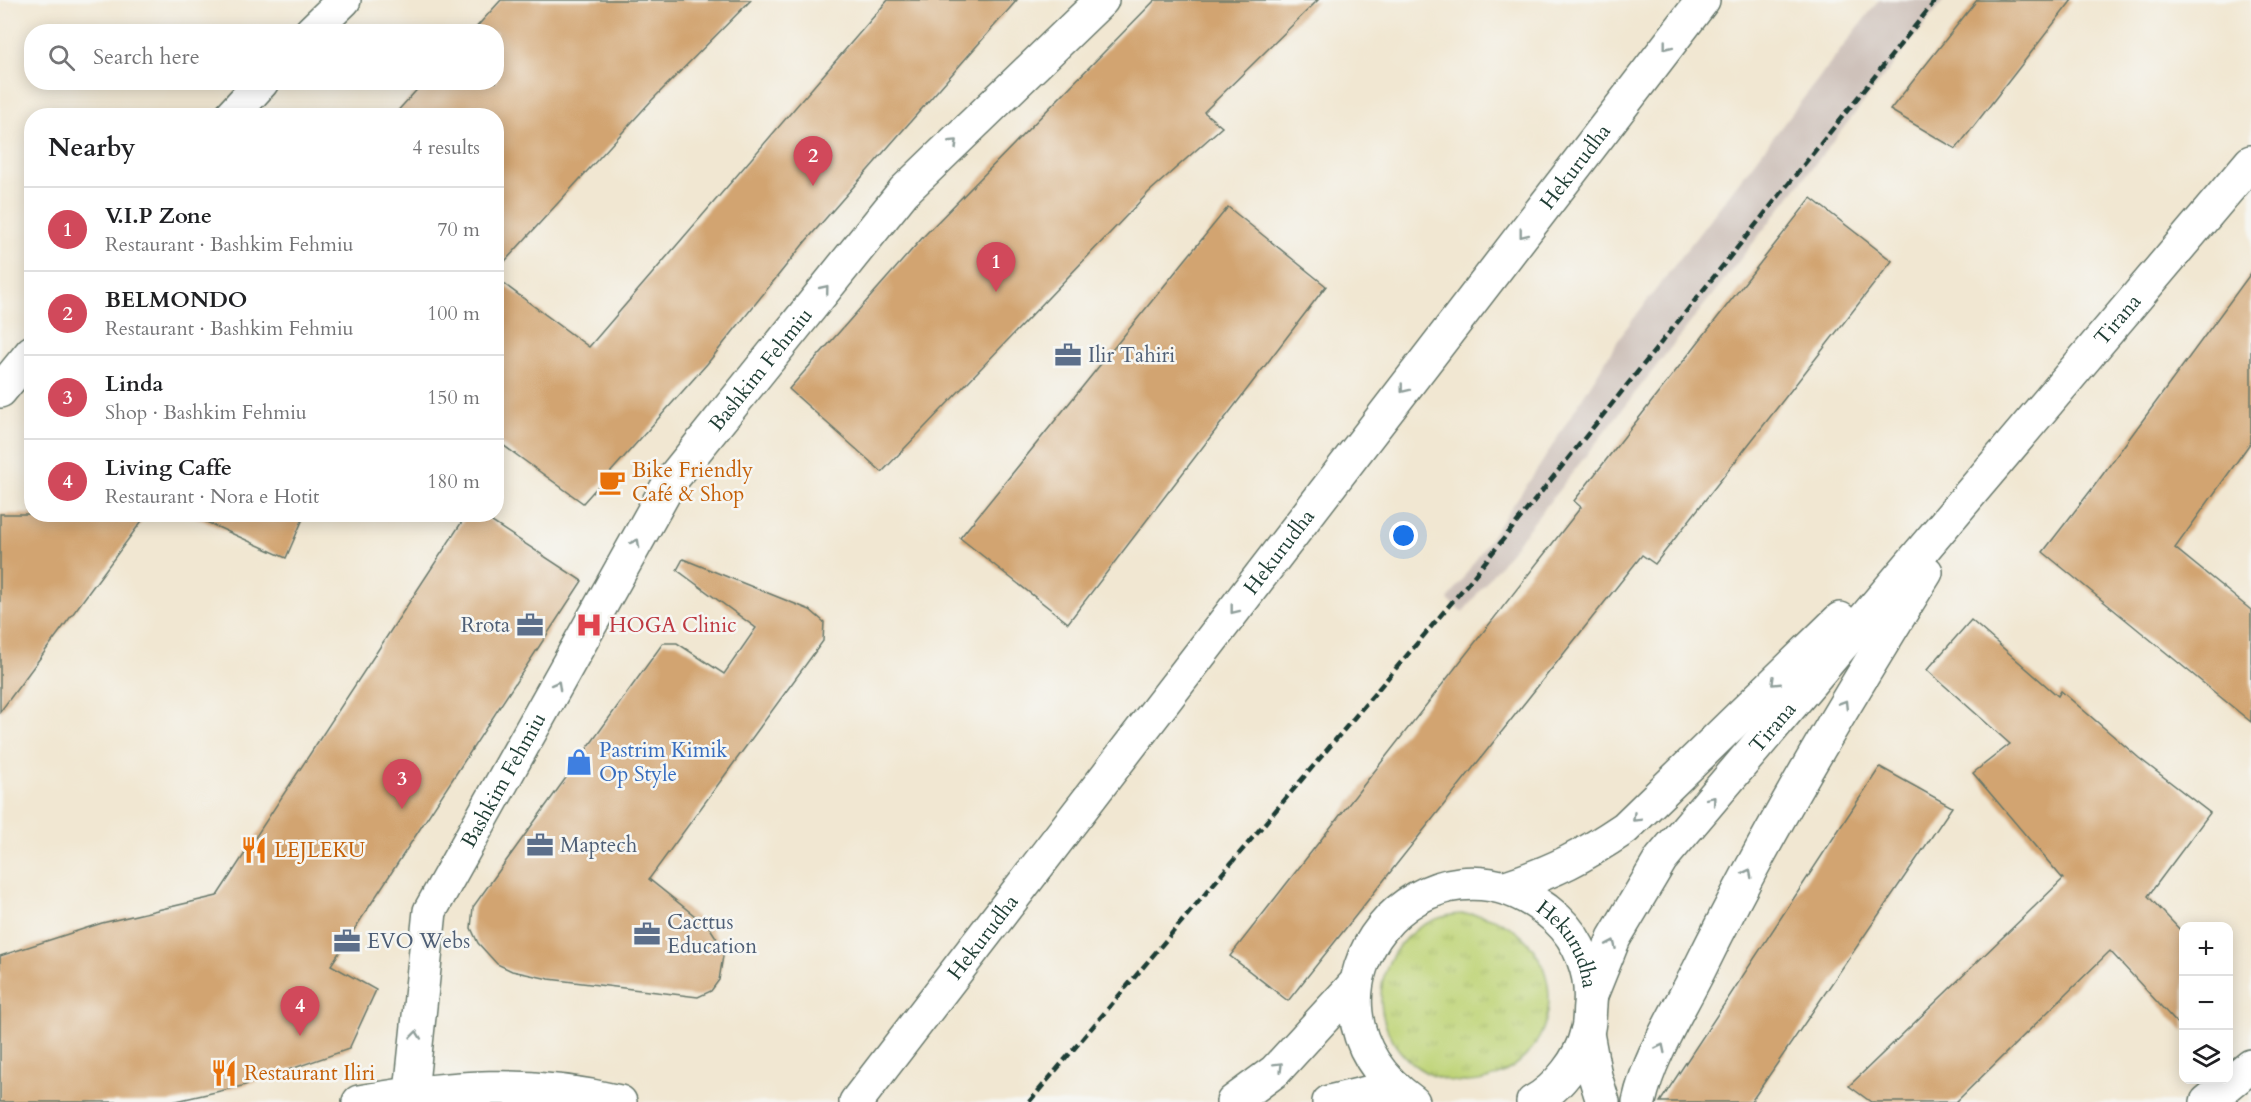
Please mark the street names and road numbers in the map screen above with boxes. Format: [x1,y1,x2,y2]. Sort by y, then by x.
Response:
street label: Hekurudha [1533,118,1617,215]
street label: Tirana [2087,288,2148,352]
street label: Bashkim Fehmiu [702,302,819,437]
street label: Hekurudha [1237,503,1321,601]
street label: Tirana [1742,695,1803,759]
street label: Bashkim Fehmiu [454,707,553,853]
street label: Hekurudha [941,888,1025,986]
street label: Hekurudha [1530,893,1604,990]

